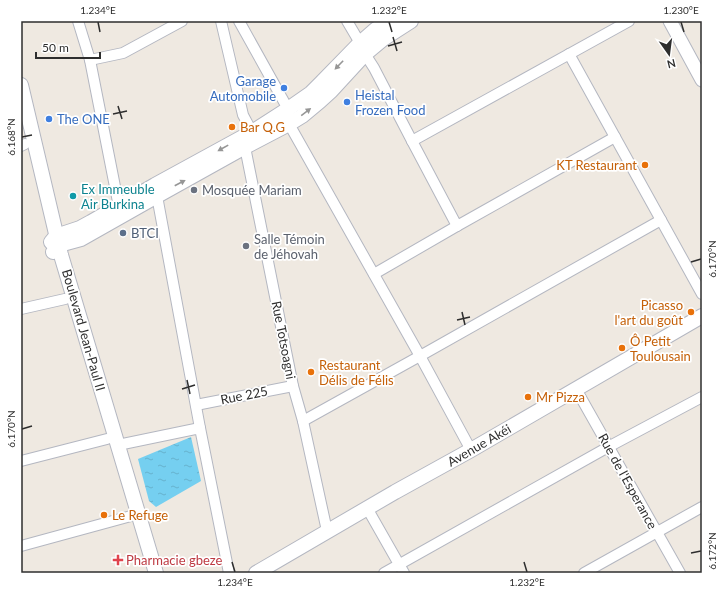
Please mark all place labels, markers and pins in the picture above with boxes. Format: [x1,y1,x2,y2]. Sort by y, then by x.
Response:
place label: Garage Automobile [210,73,276,104]
marker: Garage Automobile [279,83,289,93]
place label: Heistal Frozen Food [355,87,426,118]
marker: Heistal Frozen Food [342,97,352,107]
place label: The ONE [57,111,110,127]
marker: The ONE [44,114,54,124]
place label: Bar Q.G [240,119,285,135]
marker: Bar Q.G [227,122,237,132]
place label: KT Restaurant [556,157,637,173]
marker: KT Restaurant [640,160,650,170]
place label: Ex Immeuble Air Burkina [81,181,155,212]
place label: Mosquée Mariam [202,182,302,198]
marker: Mosquée Mariam [189,185,199,195]
marker: Ex Immeuble Air Burkina [68,191,78,201]
place label: BTCI [131,225,159,241]
marker: BTCI [118,228,128,238]
place label: Salle Témoin de Jéhovah [254,231,325,262]
marker: Salle Témoin de Jéhovah [241,241,251,251]
place label: Picasso l'art du goût [614,297,683,328]
marker: Picasso l'art du goût [686,307,696,317]
place label: Ô Petit Toulousain [630,333,691,364]
marker: Ô Petit Toulousain [617,343,627,353]
place label: Restaurant Délis de Félis [319,357,394,388]
marker: Restaurant Délis de Félis [306,367,316,377]
place label: Mr Pizza [536,389,585,405]
marker: Mr Pizza [523,392,533,402]
place label: Le Refuge [112,507,168,523]
marker: Le Refuge [99,510,109,520]
place label: Pharmacie gbeze [126,552,223,568]
marker: Pharmacie gbeze [113,555,123,565]

